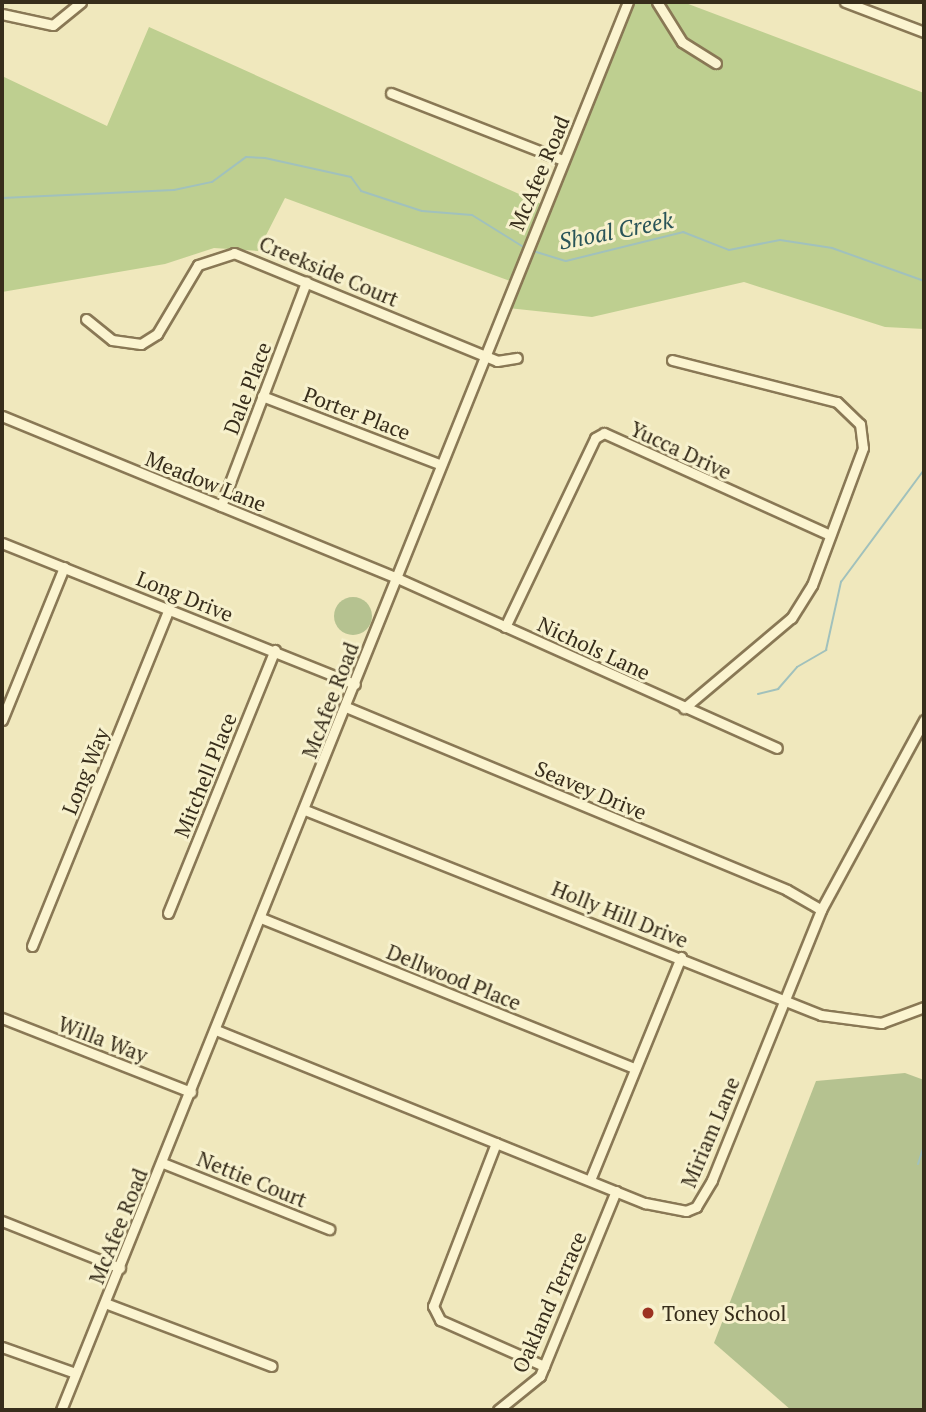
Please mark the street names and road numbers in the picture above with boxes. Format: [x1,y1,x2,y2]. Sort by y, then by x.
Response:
street label: McAfee Road [504,112,574,234]
street label: Creekside Court [256,230,402,312]
street label: Dale Place [218,338,276,438]
street label: Porter Place [300,381,414,445]
street label: Yucca Drive [626,416,736,484]
street label: Meadow Lane [142,445,270,517]
street label: Long Drive [133,565,237,627]
street label: Nichols Lane [534,611,654,685]
street label: McAfee Road [296,638,364,762]
street label: Mitchell Place [169,709,241,841]
street label: Long Way [56,724,114,818]
street label: Seavey Drive [531,755,651,825]
street label: Holly Hill Drive [548,875,692,953]
street label: Dellwood Place [383,939,525,1015]
street label: Willa Way [55,1010,151,1068]
street label: Miriam Lane [675,1073,745,1191]
street label: Nettie Court [193,1146,311,1212]
street label: McAfee Road [83,1165,153,1287]
street label: Oakland Terrace [507,1227,591,1377]

